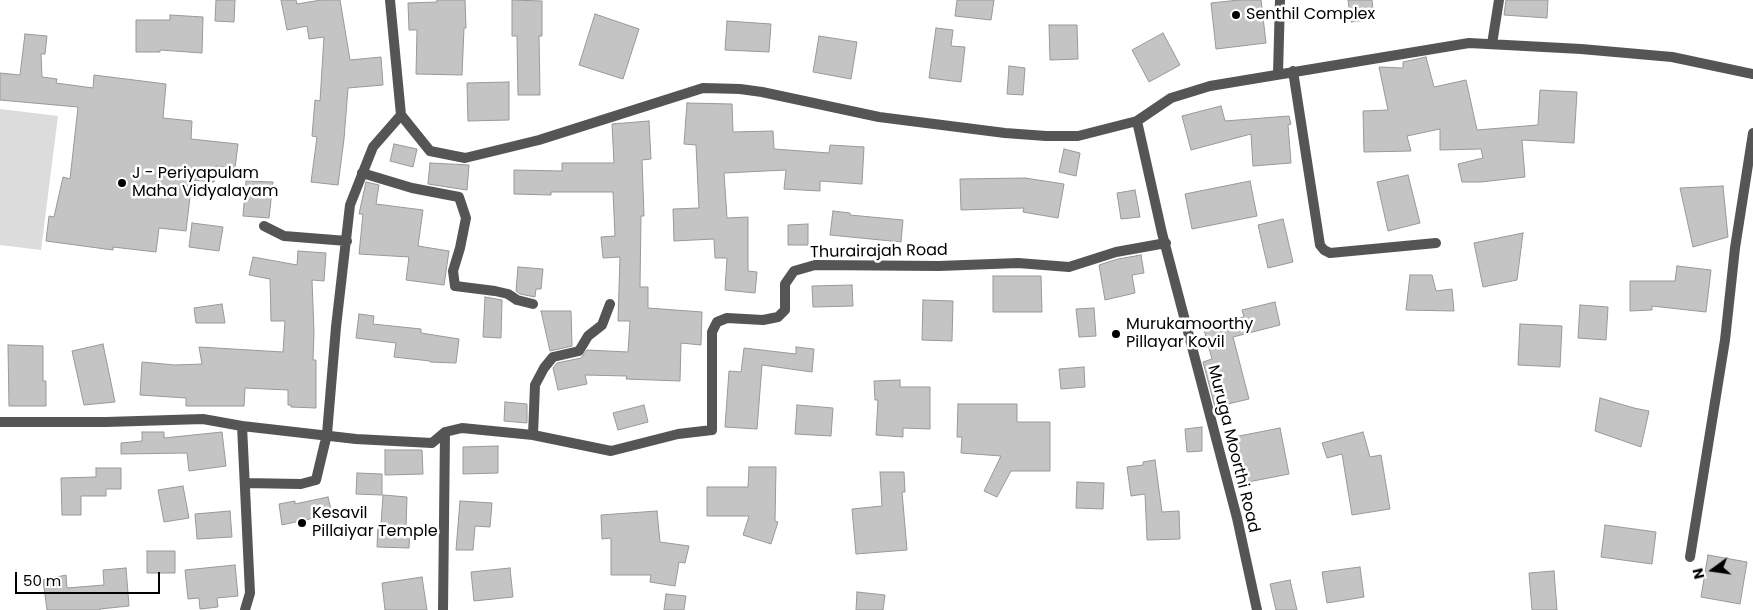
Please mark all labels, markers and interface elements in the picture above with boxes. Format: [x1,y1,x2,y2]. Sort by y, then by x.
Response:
place label: Senthil Complex [1246,5,1375,25]
marker: Senthil Complex [1230,9,1242,21]
place label: J - Periyapulam Maha Vidyalayam [132,164,278,202]
marker: J - Periyapulam Maha Vidyalayam [116,177,128,189]
street label: Thurairajah Road [810,241,948,263]
place label: Murukamoorthy Pillayar Kovil [1126,315,1253,353]
marker: Murukamoorthy Pillayar Kovil [1110,328,1122,340]
street label: Muruga Moorthi Road [1203,363,1263,535]
place label: Kesavil Pillaiyar Temple [312,504,438,542]
marker: Kesavil Pillaiyar Temple [296,517,308,529]
north arrow [1688,545,1738,595]
scale bar [18,562,162,594]
text: N [1687,566,1709,581]
text: 50 m [23,570,61,591]

